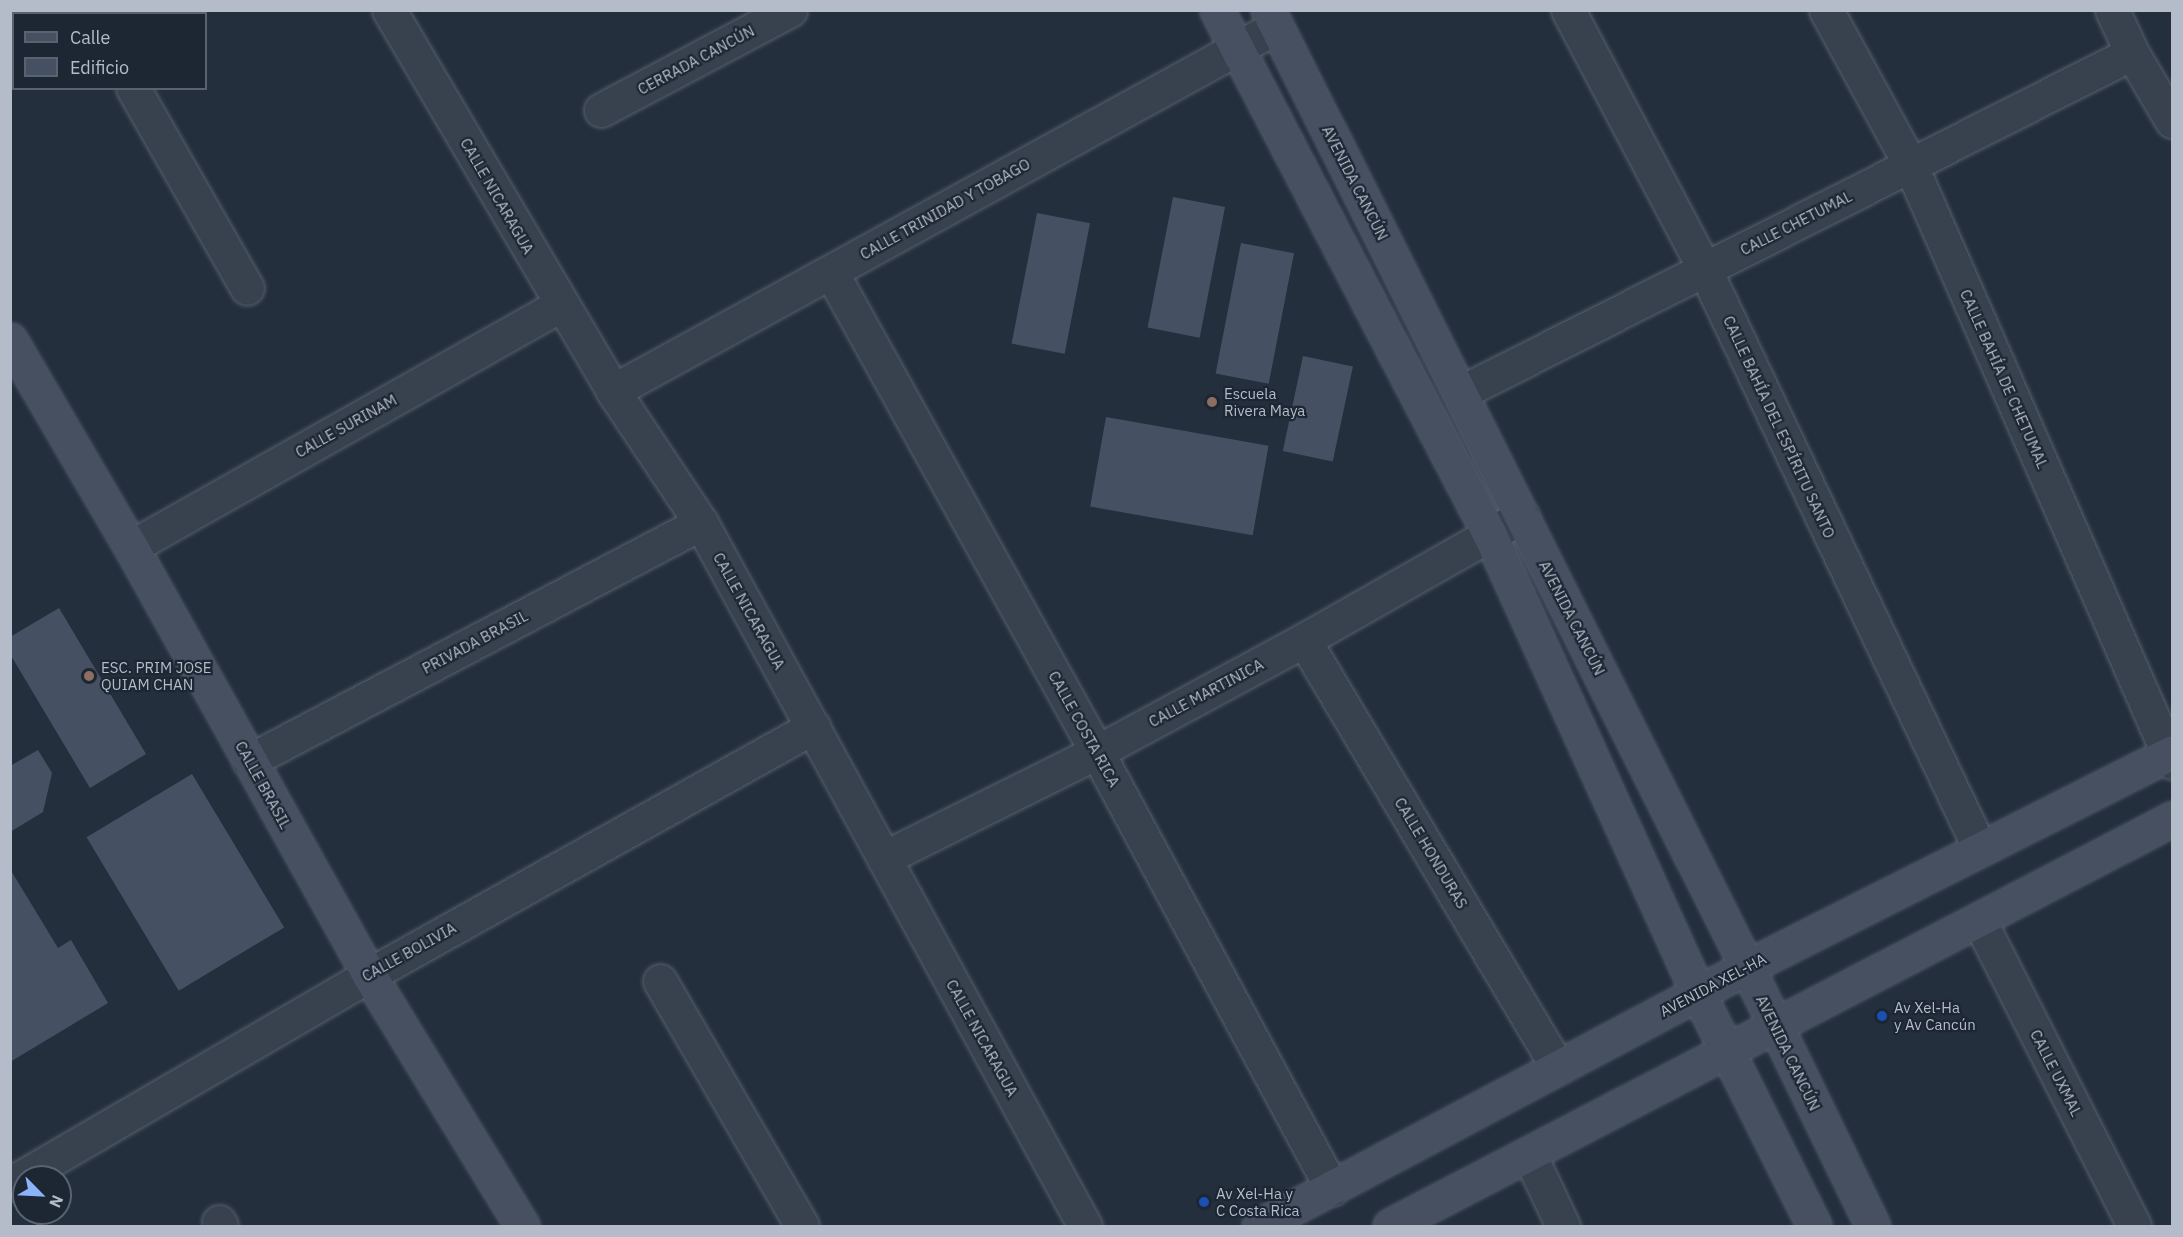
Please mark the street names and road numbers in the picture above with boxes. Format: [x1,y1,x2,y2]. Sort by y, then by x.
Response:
street label: CERRADA CANCÚN [635,22,757,98]
street label: AVENIDA CANCÚN [1318,123,1392,243]
street label: CALLE NICARAGUA [457,135,537,257]
street label: CALLE TRINIDAD Y TOBAGO [857,155,1033,263]
street label: CALLE CHETUMAL [1737,187,1855,259]
street label: CALLE BAHÍA DE CHETUMAL [1956,287,2052,471]
street label: CALLE BAHÍA DEL ESPÍRITU SANTO [1719,313,1839,541]
street label: CALLE SURINAM [292,391,400,461]
street label: CALLE NICARAGUA [709,549,789,673]
street label: AVENIDA CANCÚN [1535,558,1609,678]
street label: PRIVADA BRASIL [419,607,531,677]
street label: CALLE MARTINICA [1146,655,1266,731]
street label: CALLE COSTA RICA [1045,668,1123,790]
street label: CALLE BRASIL [231,738,295,832]
street label: CALLE HONDURAS [1391,794,1471,912]
street label: CALLE BOLIVIA [359,919,459,985]
street label: AVENIDA XEL-HA [1657,949,1769,1021]
street label: CALLE NICARAGUA [942,976,1022,1100]
street label: AVENIDA CANCÚN [1752,992,1824,1114]
street label: CALLE UXMAL [2026,1027,2086,1119]

